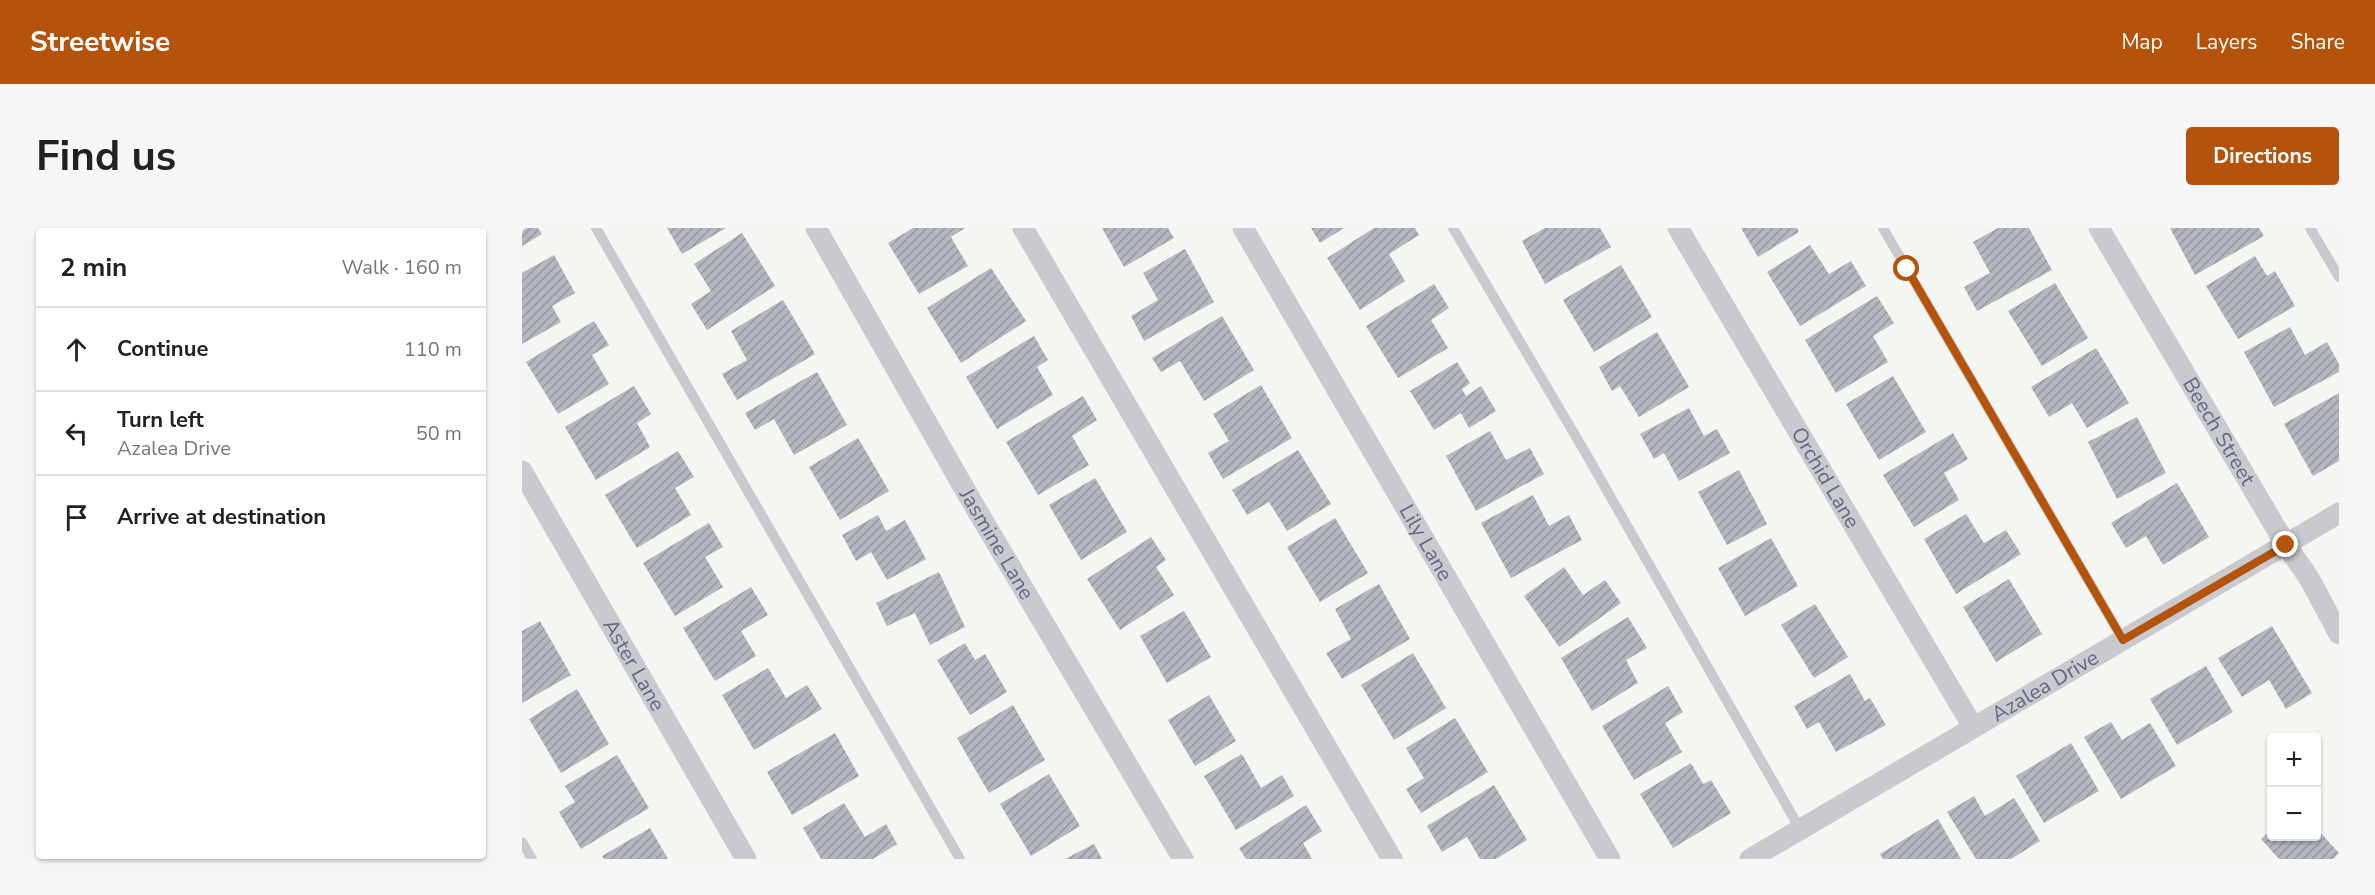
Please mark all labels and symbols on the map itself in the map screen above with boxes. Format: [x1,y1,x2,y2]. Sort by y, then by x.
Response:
route start [1893,255,1919,281]
street label: Beech Street [2176,372,2262,491]
street label: Orchid Lane [1785,422,1866,534]
street label: Jasmine Lane [952,482,1041,605]
street label: Lily Lane [1393,499,1459,586]
route end [2272,531,2298,557]
street label: Aster Lane [596,614,672,716]
street label: Azalea Drive [1986,643,2104,728]

